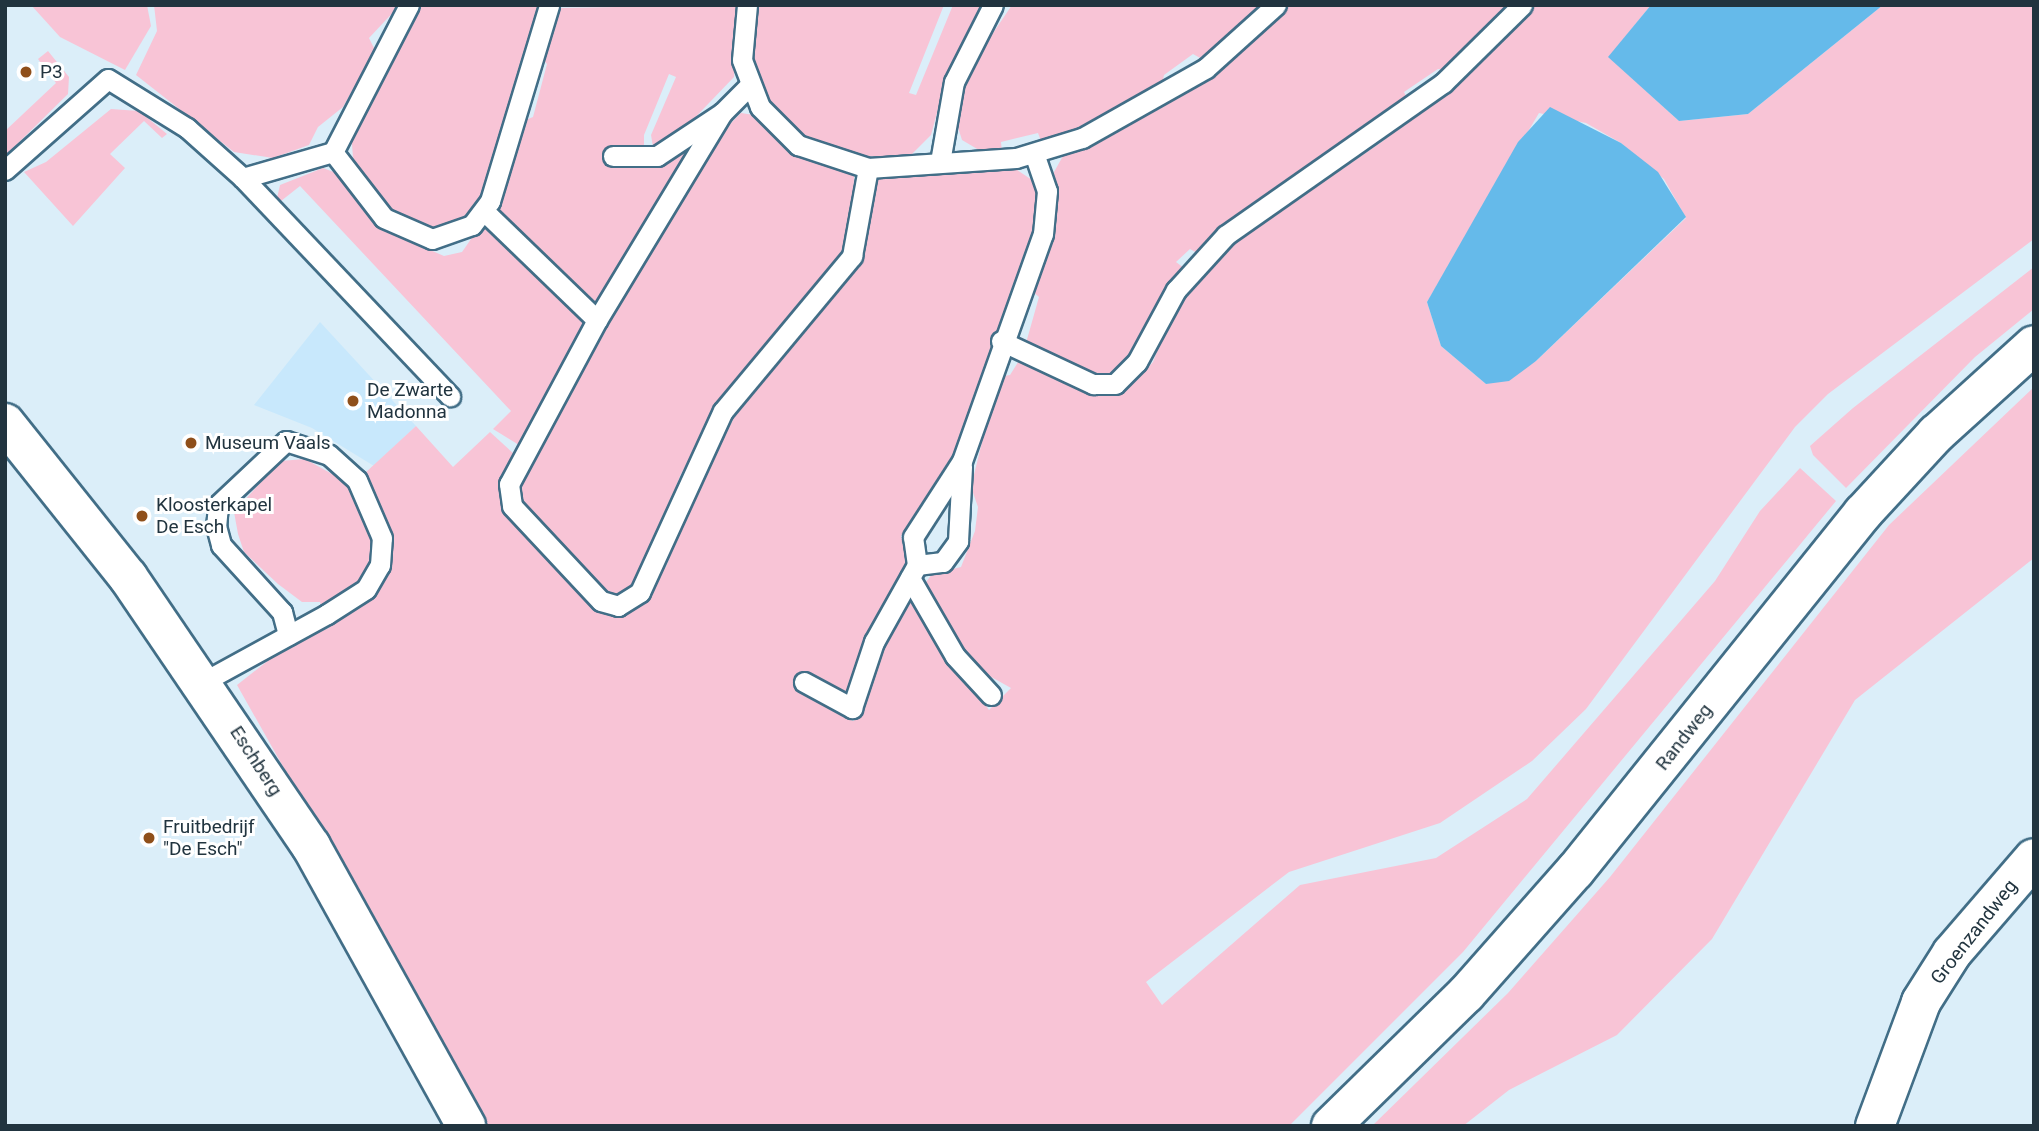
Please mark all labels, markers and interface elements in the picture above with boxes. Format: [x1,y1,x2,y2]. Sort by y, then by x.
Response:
place label: P3 [40,61,63,83]
marker: P3 [18,64,34,80]
place label: De Zwarte Madonna [367,379,453,423]
marker: De Zwarte Madonna [345,393,361,409]
place label: Museum Vaals [205,432,331,454]
marker: Museum Vaals [183,435,199,451]
place label: Kloosterkapel De Esch [156,494,272,538]
marker: Kloosterkapel De Esch [134,508,150,524]
street label: Randweg [1651,699,1717,775]
street label: Eschberg [225,722,287,800]
place label: Fruitbedrijf "De Esch" [163,816,255,860]
marker: Fruitbedrijf "De Esch" [141,830,157,846]
street label: Groenzandweg [1926,875,2022,989]

